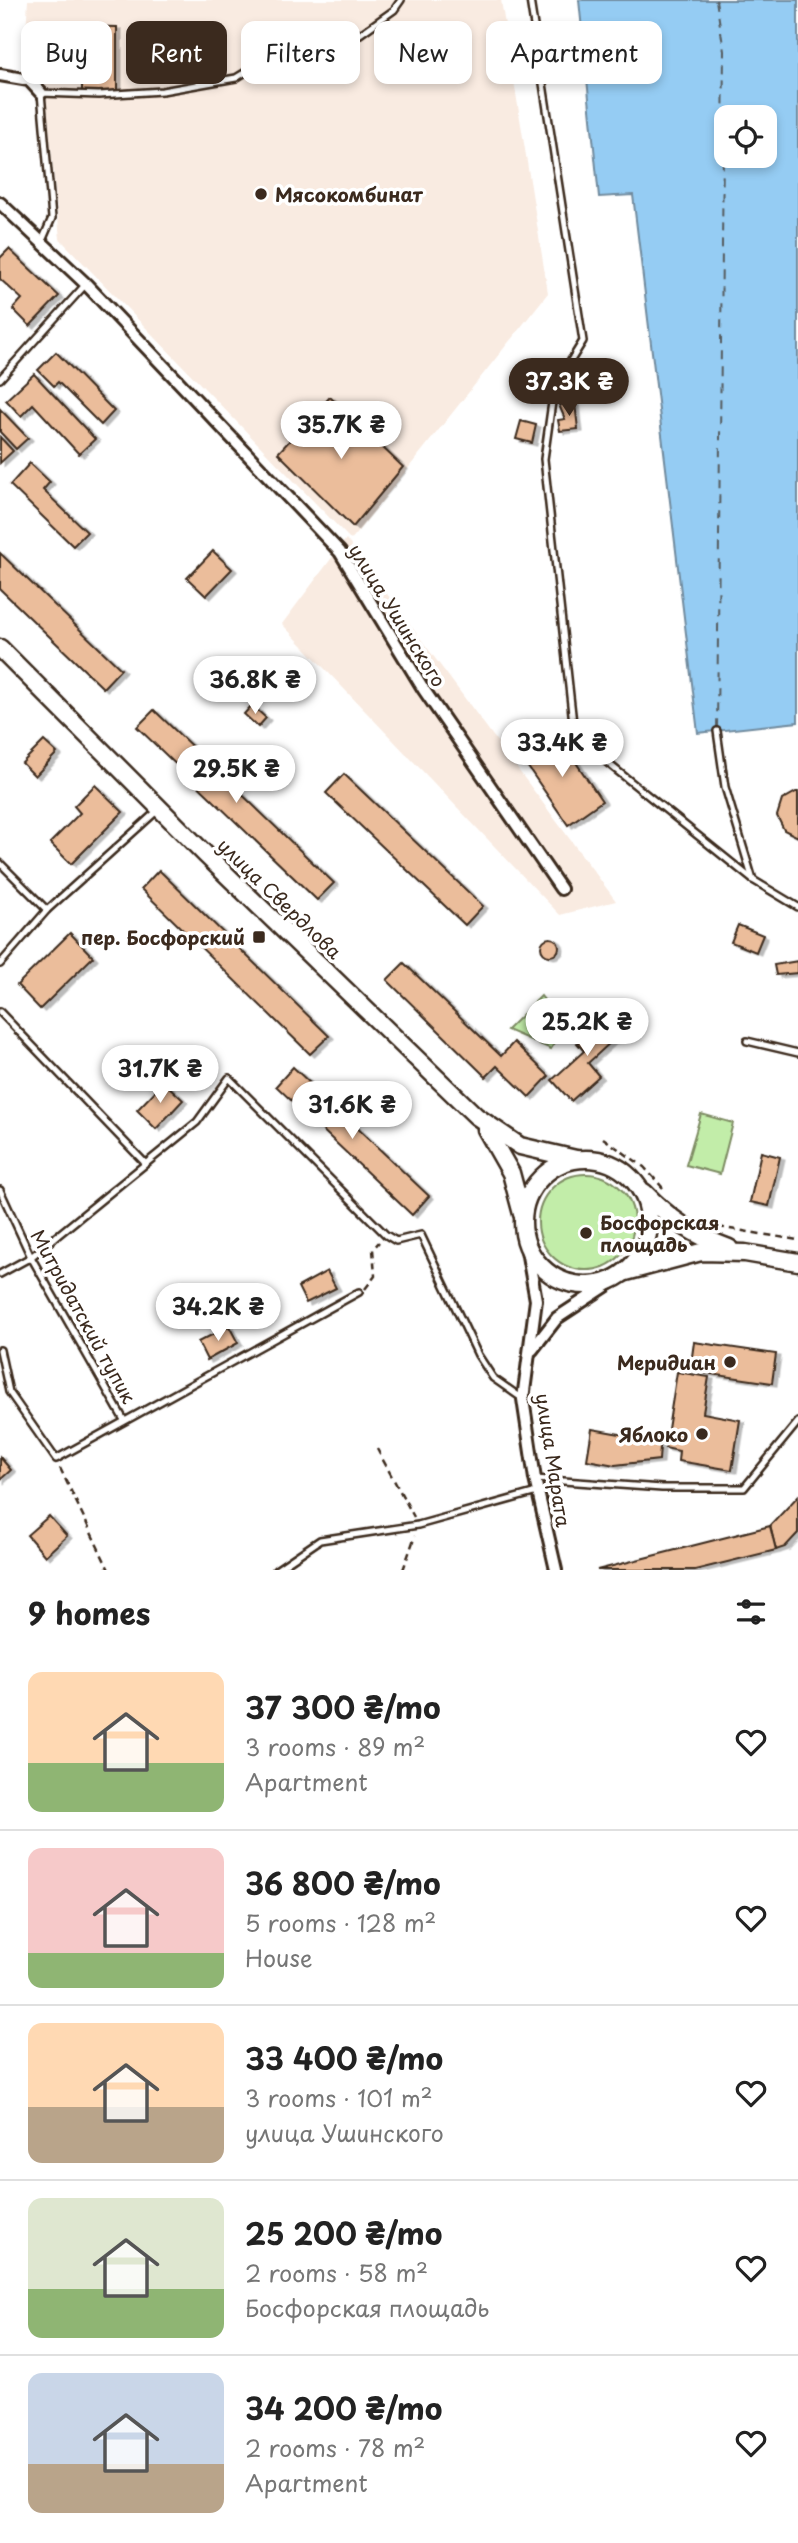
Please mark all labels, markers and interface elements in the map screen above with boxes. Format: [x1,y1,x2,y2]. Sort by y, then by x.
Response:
chip: Buy [21,21,112,84]
chip: Rent [126,21,227,84]
chip: Filters [241,21,360,84]
chip: New [374,21,472,84]
chip: Apartment [486,21,662,84]
map controls [714,105,777,168]
button: locate [714,105,777,168]
place label: Мясокомбинат [275,180,424,208]
marker: Мясокомбинат [253,186,269,202]
pin: 37.3K ₴ [504,358,634,418]
text: 37.3K ₴ [525,363,613,398]
pin: 35.7K ₴ [276,402,406,461]
text: 35.7K ₴ [297,406,385,441]
street label: улица Ушинского [343,538,453,692]
pin: 36.8K ₴ [190,656,320,716]
text: 36.8K ₴ [209,661,301,696]
pin: 33.4K ₴ [497,720,627,779]
text: 33.4K ₴ [517,724,607,759]
pin: 29.5K ₴ [171,746,301,805]
text: 29.5K ₴ [192,750,280,785]
street label: улица Свердлова [212,831,349,965]
place label: пер. Босфорский [81,923,245,951]
marker: пер. Босфорский [251,929,267,945]
pin: 25.2K ₴ [522,998,652,1058]
text: 25.2K ₴ [542,1003,632,1038]
pin: 31.7K ₴ [95,1046,225,1105]
text: 31.7K ₴ [118,1050,202,1085]
pin: 31.6K ₴ [287,1082,417,1141]
text: 31.6K ₴ [308,1086,396,1121]
place label: Босфорская площадь [600,1208,719,1258]
street label: Митридатский тупик [25,1224,144,1409]
marker: Босфорская площадь [578,1225,594,1241]
pin: 34.2K ₴ [153,1284,283,1343]
text: 34.2K ₴ [172,1288,264,1323]
place label: Меридиан [617,1348,716,1376]
marker: Меридиан [722,1354,738,1370]
street label: улица Марата [530,1391,578,1529]
place label: Яблоко [618,1420,688,1448]
marker: Яблоко [694,1426,710,1442]
text: 9 homes [28,1590,150,1635]
icon: filters [732,1593,770,1631]
text: 37 300 ₴/mo [245,1684,441,1729]
icon: home [84,1700,168,1784]
icon: heart [732,1723,770,1761]
text: 3 rooms · 89 m² [245,1729,425,1764]
text: Apartment [245,1764,368,1799]
text: 36 800 ₴/mo [245,1860,441,1905]
icon: home [84,1876,168,1960]
icon: heart [732,1899,770,1937]
text: 5 rooms · 128 m² [245,1905,436,1940]
text: House [245,1940,312,1975]
text: 33 400 ₴/mo [245,2035,443,2080]
icon: home [84,2051,168,2135]
icon: heart [732,2074,770,2112]
text: 3 rooms · 101 m² [245,2080,433,2115]
text: улица Ушинского [245,2115,444,2150]
text: 25 200 ₴/mo [245,2210,442,2255]
icon: home [84,2226,168,2310]
icon: heart [732,2249,770,2287]
text: 2 rooms · 58 m² [245,2255,428,2290]
text: Босфорская площадь [245,2290,489,2325]
text: 34 200 ₴/mo [245,2385,442,2430]
icon: home [84,2401,168,2485]
icon: heart [732,2424,770,2462]
text: 2 rooms · 78 m² [245,2430,425,2465]
text: Apartment [245,2465,368,2500]

